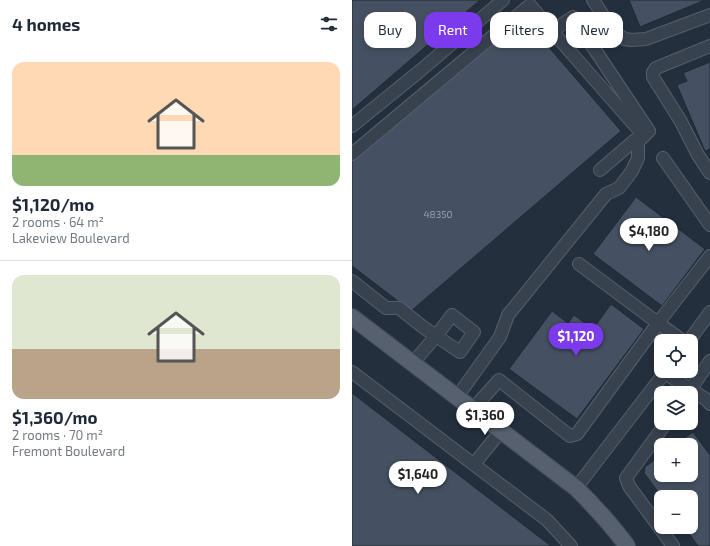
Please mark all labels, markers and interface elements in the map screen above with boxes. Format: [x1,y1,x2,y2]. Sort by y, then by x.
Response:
chip: Buy [364,12,416,48]
chip: Rent [424,12,482,48]
chip: Filters [490,12,558,48]
chip: New [566,12,623,48]
icon: filters [318,13,340,35]
text: 4 homes [12,14,80,34]
icon: home [140,88,212,160]
text: $1,120/mo [12,194,94,214]
house number: 48350 [423,208,453,220]
text: 2 rooms · 64 m² [12,214,104,230]
pin: $4,180 [616,218,682,252]
text: $4,180 [629,223,669,239]
text: Lakeview Boulevard [12,230,130,246]
icon: home [140,301,212,373]
pin: $1,120 [543,323,609,357]
text: $1,120 [557,328,595,344]
map controls [654,334,698,534]
button: locate [654,334,698,378]
button: layers [654,386,698,430]
pin: $1,360 [452,402,518,436]
text: $1,360/mo [12,407,98,427]
text: $1,360 [465,407,505,423]
text: 2 rooms · 70 m² [12,427,103,443]
button: + [654,438,698,482]
text: Fremont Boulevard [12,443,125,459]
pin: $1,640 [385,461,451,495]
text: $1,640 [398,466,438,482]
button: − [654,490,698,534]

